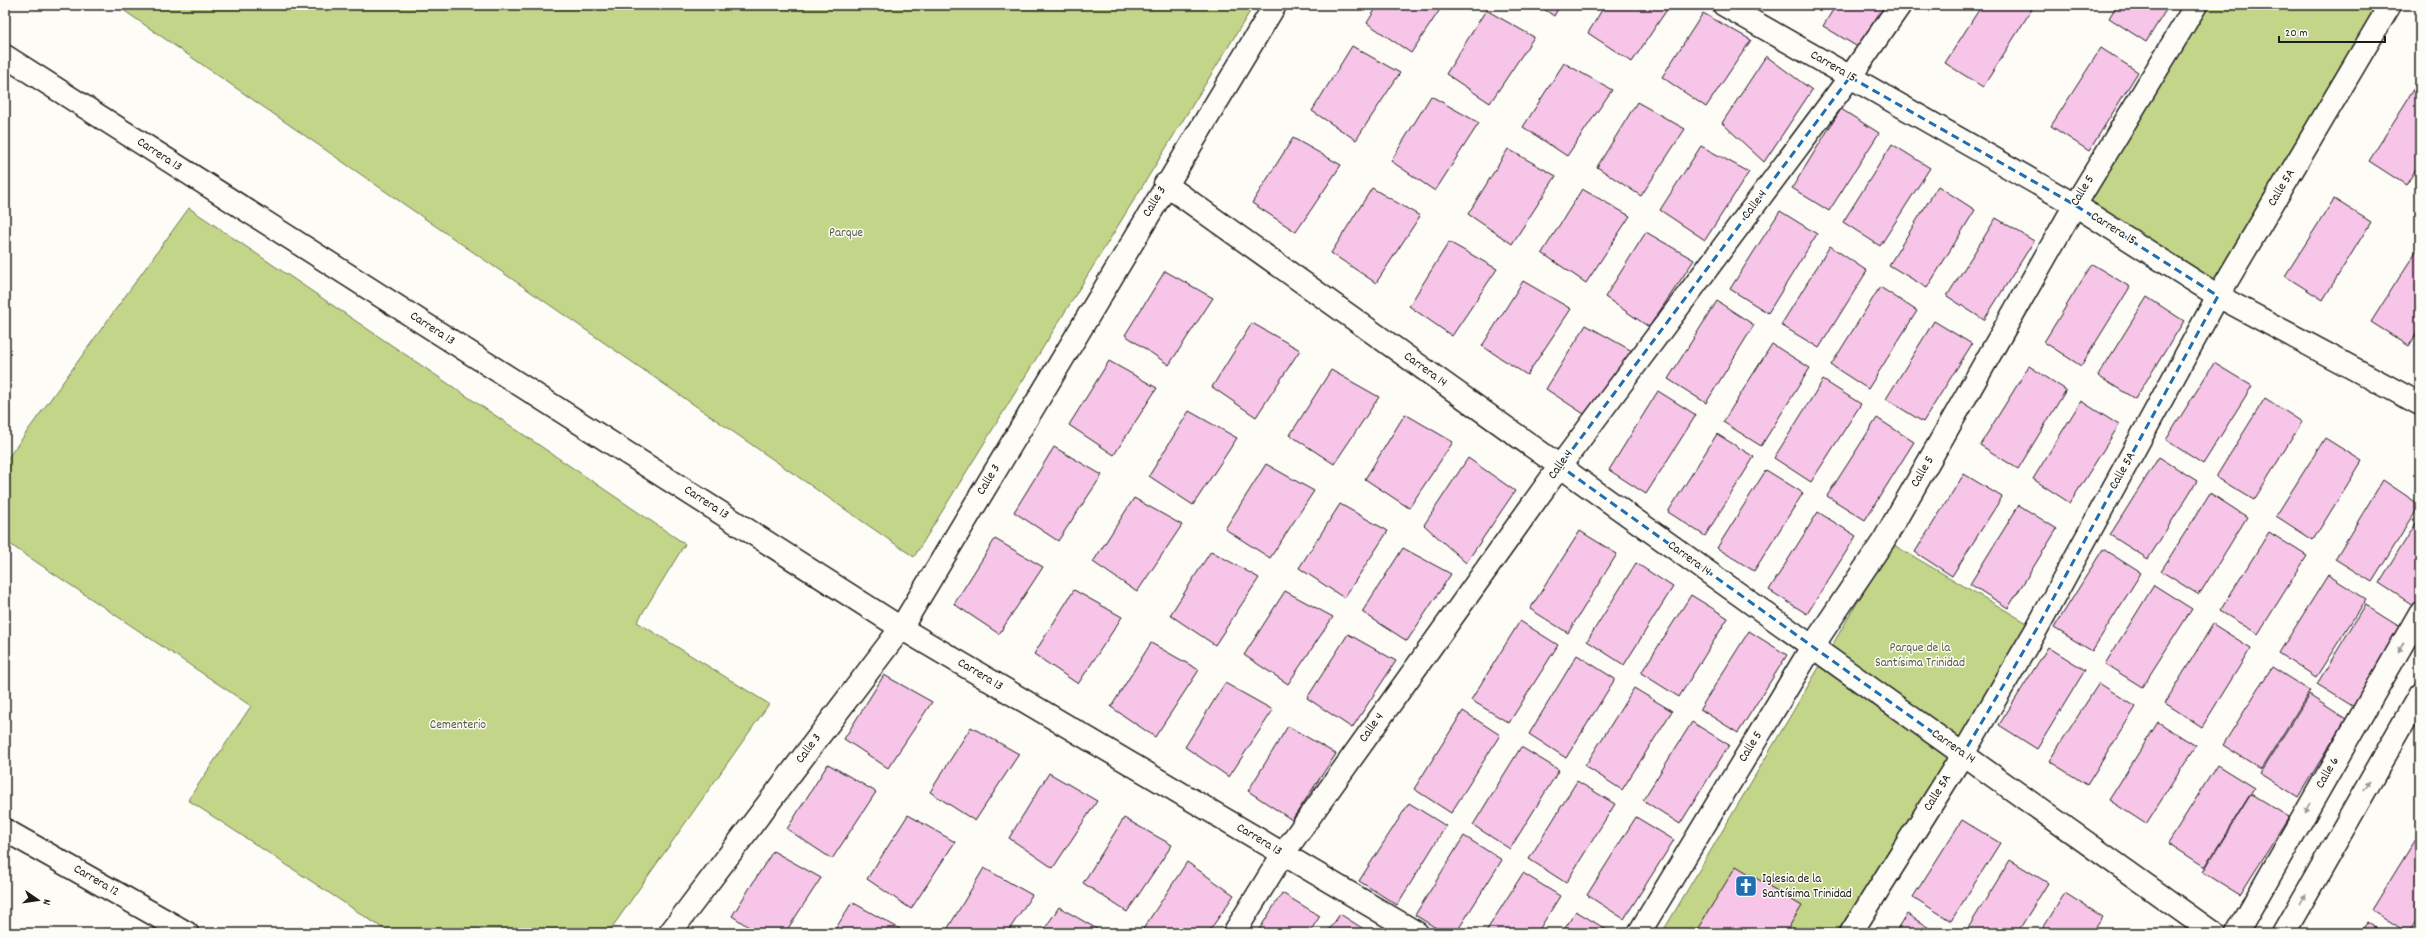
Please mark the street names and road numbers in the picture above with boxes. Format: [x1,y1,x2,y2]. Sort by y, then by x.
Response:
street label: Carrera 15 [1806,46,1860,88]
street label: Carrera 13 [133,133,185,177]
street label: Calle 5A [2263,166,2301,210]
street label: Calle 5 [2066,172,2100,210]
street label: Calle 3 [1138,183,1172,221]
street label: Calle 4 [1738,186,1772,224]
street label: Carrera 15 [2086,208,2140,250]
street label: Carrera 13 [406,307,458,351]
street label: Carrera 14 [1399,348,1451,392]
street label: Calle 4 [1544,446,1578,484]
street label: Calle 5A [2105,449,2141,493]
street label: Calle 5 [1906,453,1940,491]
street label: Calle 3 [972,461,1006,499]
street label: Carrera 13 [680,481,732,525]
street label: Carrera 14 [1663,537,1715,581]
street label: Carrera 13 [954,654,1006,696]
street label: Calle 4 [1355,709,1389,747]
street label: Carrera 14 [1927,725,1979,769]
street label: Calle 5 [1734,728,1768,766]
street label: Calle 3 [791,730,827,768]
street label: Calle 6 [2311,754,2345,792]
street label: Calle 5A [1919,771,1957,815]
street label: Carrera 13 [1233,819,1285,861]
street label: Carrera 12 [69,860,123,902]

